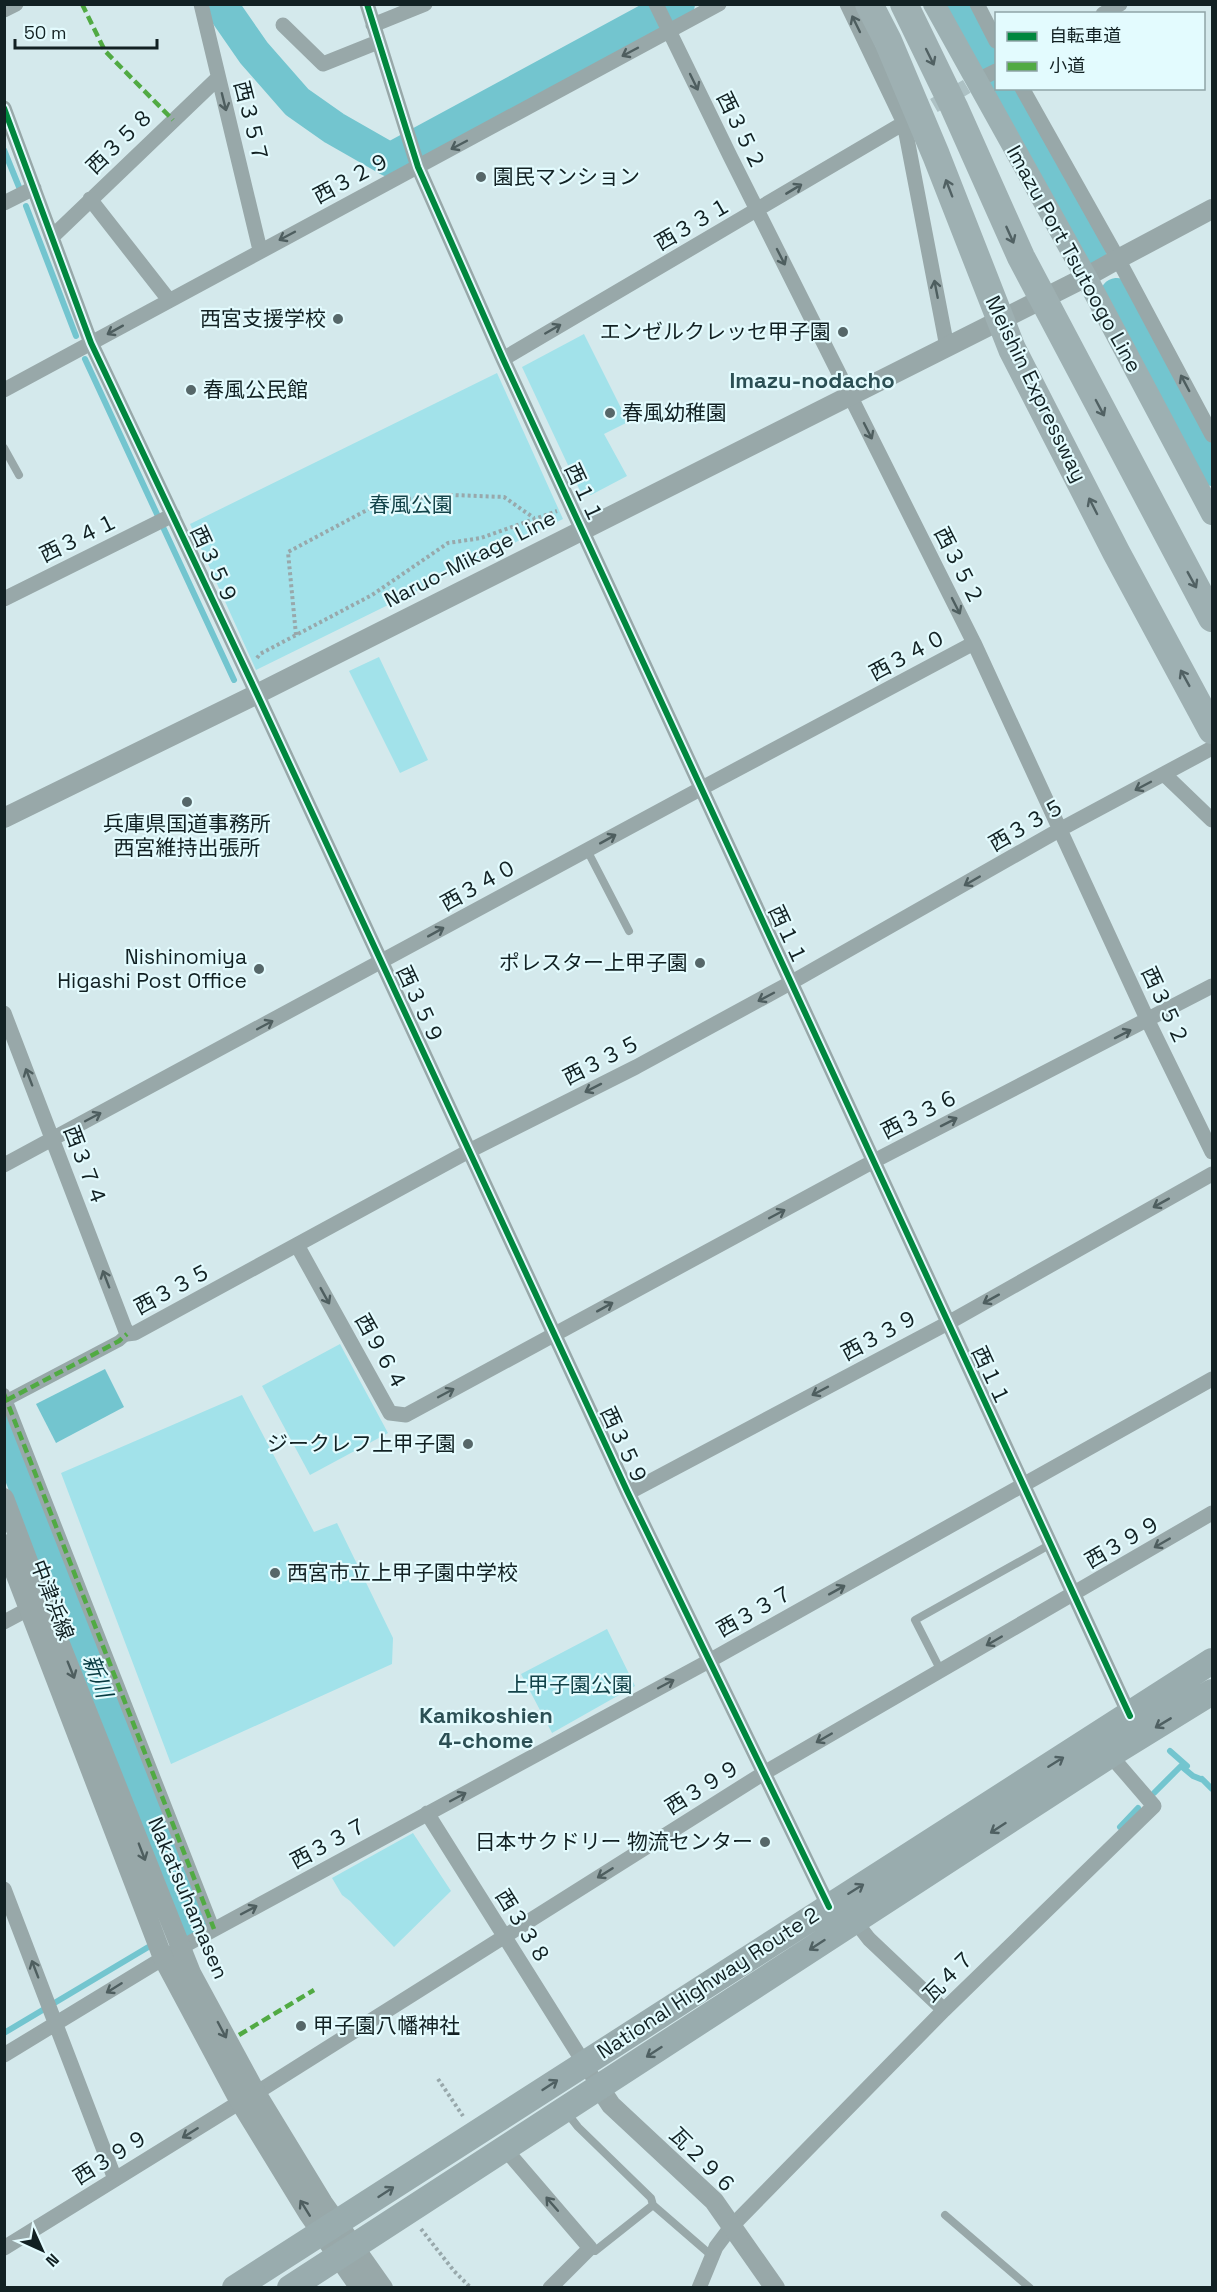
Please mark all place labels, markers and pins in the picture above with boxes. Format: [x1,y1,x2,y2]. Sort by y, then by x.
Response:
place label: 園民マンション [493,163,640,190]
marker: 園民マンション [474,170,488,184]
place label: 西宮支援学校 [200,305,326,332]
marker: 西宮支援学校 [331,312,345,326]
place label: エンゼルクレッセ甲子園 [600,318,831,345]
marker: エンゼルクレッセ甲子園 [836,325,850,339]
place label: 春風公民館 [203,376,308,403]
marker: 春風公民館 [184,383,198,397]
place label: 春風幼稚園 [622,399,727,426]
marker: 春風幼稚園 [603,406,617,420]
marker: 兵庫県国道事務所 西宮維持出張所 [180,795,194,809]
place label: 兵庫県国道事務所 西宮維持出張所 [103,810,271,861]
place label: Nishinomiya Higashi Post Office [57,943,247,994]
place label: ポレスター上甲子園 [499,949,688,976]
marker: ポレスター上甲子園 [693,956,707,970]
marker: Nishinomiya Higashi Post Office [252,962,266,976]
place label: ジークレフ上甲子園 [267,1430,456,1457]
marker: ジークレフ上甲子園 [461,1437,475,1451]
place label: 西宮市立上甲子園中学校 [287,1559,518,1586]
marker: 西宮市立上甲子園中学校 [268,1566,282,1580]
place label: 日本サクドリー 物流センター [475,1828,753,1855]
marker: 日本サクドリー 物流センター [758,1835,772,1849]
place label: 甲子園八幡神社 [313,2012,460,2039]
marker: 甲子園八幡神社 [294,2019,308,2033]

